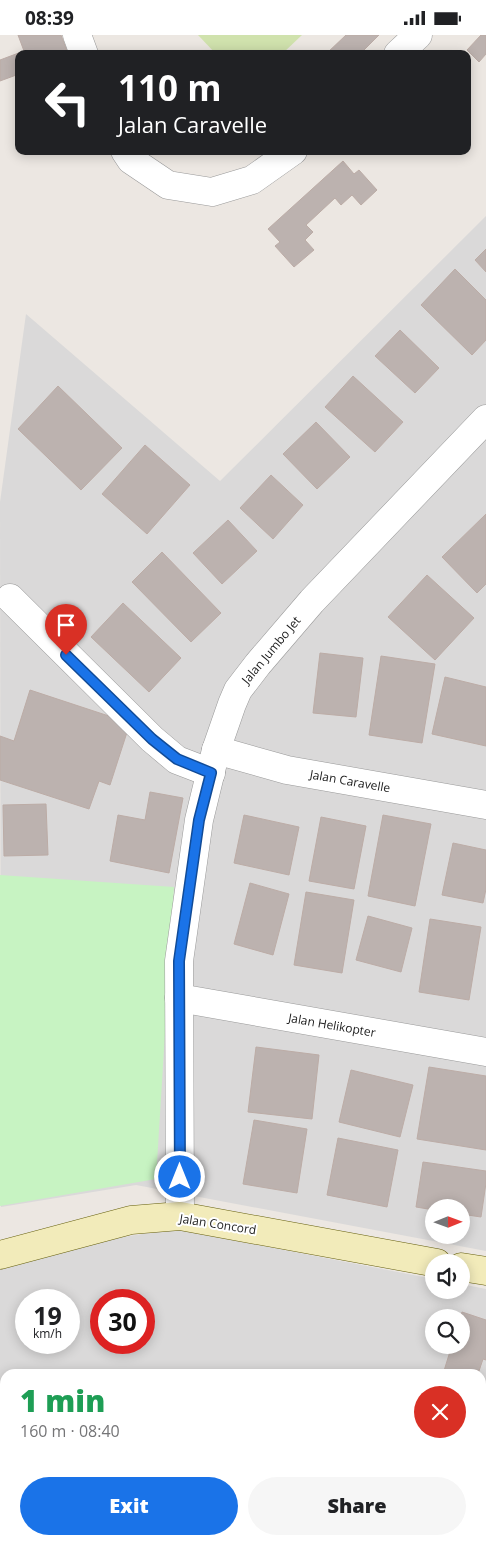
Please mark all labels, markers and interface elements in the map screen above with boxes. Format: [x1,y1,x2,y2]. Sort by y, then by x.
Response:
text: 08:39 [25,5,74,31]
text: 110 m [118,64,222,111]
icon: left [35,70,100,135]
text: Jalan Caravelle [118,109,267,139]
pin [45,604,87,655]
icon: arrive [52,611,80,639]
street label: Jalan Jumbo Jet [237,612,304,688]
street label: Jalan Caravelle [307,765,392,796]
street label: Jalan Helikopter [286,1009,377,1041]
position arrow [153,1150,205,1202]
north arrow [425,1199,470,1244]
map controls [425,1199,470,1354]
street label: Jalan Concord [177,1209,258,1238]
button: sound [425,1254,470,1299]
speed limit sign: 30 [90,1289,155,1354]
text: 19 [33,1298,62,1332]
button: search [425,1309,470,1354]
text: km/h [33,1325,62,1342]
text: 1 min [20,1380,105,1421]
button: close [414,1386,466,1438]
text: 160 m · 08:40 [20,1420,120,1442]
button: Exit [20,1477,238,1535]
button: Share [248,1477,466,1535]

